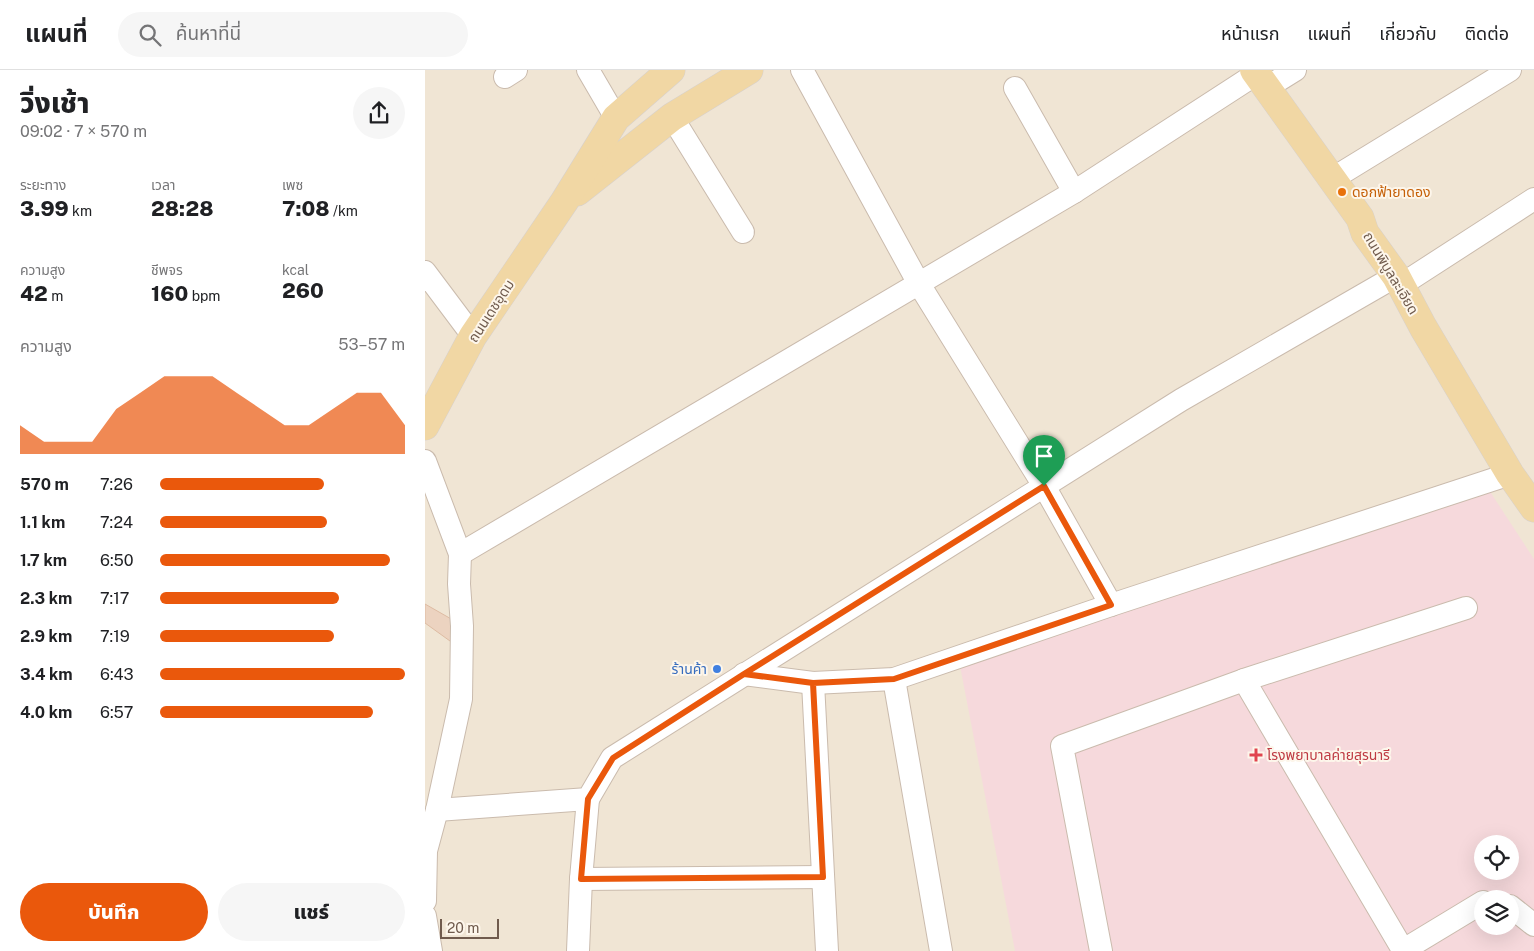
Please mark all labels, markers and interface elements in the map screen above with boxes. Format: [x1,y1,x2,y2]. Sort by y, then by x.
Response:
search box [118,12,468,57]
text: แผนที่ [25,19,88,47]
icon: search [136,21,164,49]
text: ค้นหาที่นี่ [176,22,241,44]
text: หน้าแรก [1221,23,1279,44]
text: แผนที่ [1307,23,1351,44]
text: เกี่ยวกับ [1379,23,1437,44]
text: ติดต่อ [1465,23,1509,44]
text: วิ่งเช้า [20,86,89,119]
button: share [353,87,405,139]
text: 09:02 · 7 × 570 m [20,122,147,141]
text: ระยะทาง [20,177,66,193]
text: เวลา [151,177,176,193]
text: เพซ [282,177,303,193]
place label: ดอกฟ้ายาดอง [1352,184,1430,200]
marker: ดอกฟ้ายาดอง [1336,186,1348,198]
text: 3.99 [20,196,69,221]
text: 28:28 [151,196,214,221]
text: 7:08 [282,196,330,221]
text: km [69,203,92,219]
text: /km [330,203,358,219]
street label: ถนนพิบูลละเอียด [1359,229,1422,318]
text: ความสูง [20,262,65,278]
text: ชีพจร [151,262,183,278]
text: kcal [282,262,309,278]
street label: ถนนเดชอุดม [465,277,518,346]
text: 260 [282,278,324,303]
text: 42 [20,281,48,306]
text: 160 [151,281,188,306]
text: m [48,288,63,304]
text: bpm [188,288,220,304]
text: 53–57 m [338,335,405,354]
text: ความสูง [20,337,72,356]
pin [1023,435,1065,486]
icon: arrive [1030,442,1058,470]
text: 570 m [20,475,69,494]
text: 7:26 [100,475,133,494]
text: 1.1 km [20,513,65,532]
text: 7:24 [100,513,133,532]
text: 1.7 km [20,551,67,570]
text: 6:50 [100,551,134,570]
text: 2.3 km [20,589,72,608]
text: 7:17 [100,589,129,608]
text: 2.9 km [20,627,72,646]
text: 7:19 [100,627,130,646]
place label: ร้านค้า [672,661,707,677]
marker: ร้านค้า [711,663,723,675]
text: 3.4 km [20,665,73,684]
text: 6:43 [100,665,134,684]
text: 4.0 km [20,703,72,722]
text: 6:57 [100,703,133,722]
place label: โรงพยาบาลค่ายสุรนารี [1267,747,1390,764]
marker: โรงพยาบาลค่ายสุรนารี [1249,748,1263,762]
map controls [1474,835,1519,935]
button: locate [1474,835,1519,880]
button: บันทึก [20,883,208,941]
button: แชร์ [218,883,405,941]
button: layers [1474,890,1519,935]
scale bar [440,916,499,939]
text: 20 m [447,920,479,936]

